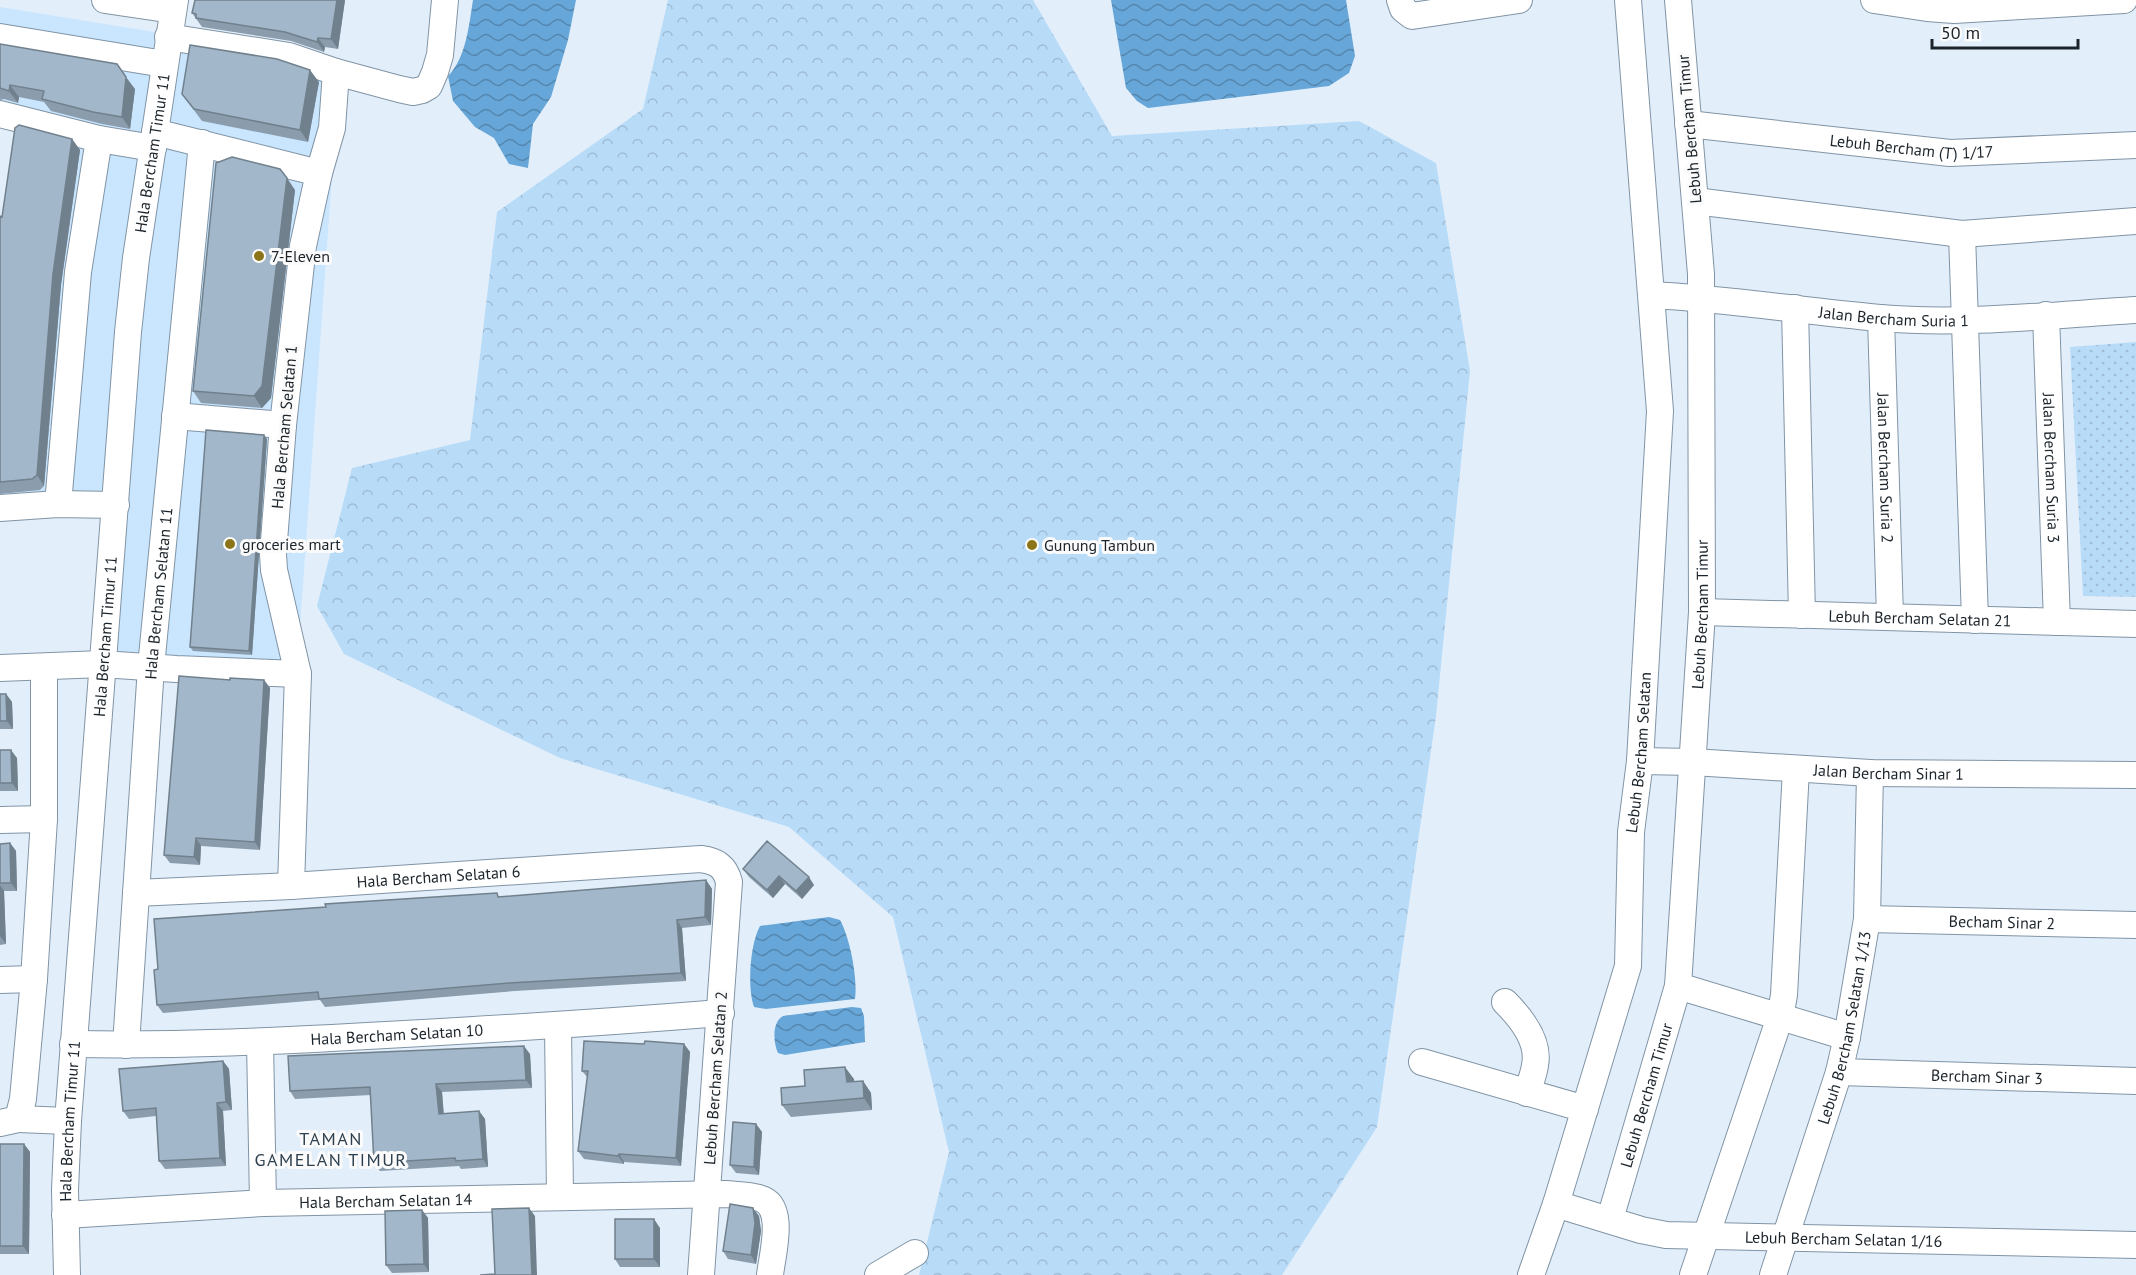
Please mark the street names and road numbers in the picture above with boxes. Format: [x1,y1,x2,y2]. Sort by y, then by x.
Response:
street label: Lebuh Bercham Timur [1672,53,1705,204]
street label: Hala Bercham Timur 11 [130,72,174,234]
street label: Lebuh Bercham (T) 1/17 [1829,130,1994,163]
street label: Jalan Bercham Suria 1 [1817,302,1969,330]
street label: Hala Bercham Selatan 1 [267,344,301,510]
street label: Jalan Bercham Suria 3 [2039,391,2064,543]
street label: Jalan Bercham Suria 2 [1873,392,1898,543]
street label: Hala Bercham Selatan 11 [140,506,177,680]
street label: Lebuh Bercham Timur [1687,539,1712,690]
street label: Hala Bercham Timur 11 [89,555,121,718]
street label: Lebuh Bercham Selatan 21 [1828,605,2012,631]
street label: Lebuh Bercham Selatan [1621,671,1655,834]
street label: Jalan Bercham Sinar 1 [1812,759,1964,784]
street label: Hala Bercham Selatan 6 [356,861,521,892]
street label: Becham Sinar 2 [1949,911,2055,933]
street label: Lebuh Bercham Selatan 1/13 [1813,929,1875,1127]
street label: Lebuh Bercham Selatan 2 [699,990,731,1166]
street label: Hala Bercham Selatan 10 [310,1020,484,1049]
street label: Lebuh Bercham Timur [1616,1020,1677,1170]
street label: Hala Bercham Timur 11 [55,1040,84,1202]
street label: Bercham Sinar 3 [1931,1065,2043,1088]
street label: Hala Bercham Selatan 14 [299,1189,473,1212]
street label: Lebuh Bercham Selatan 1/16 [1745,1227,1943,1251]

